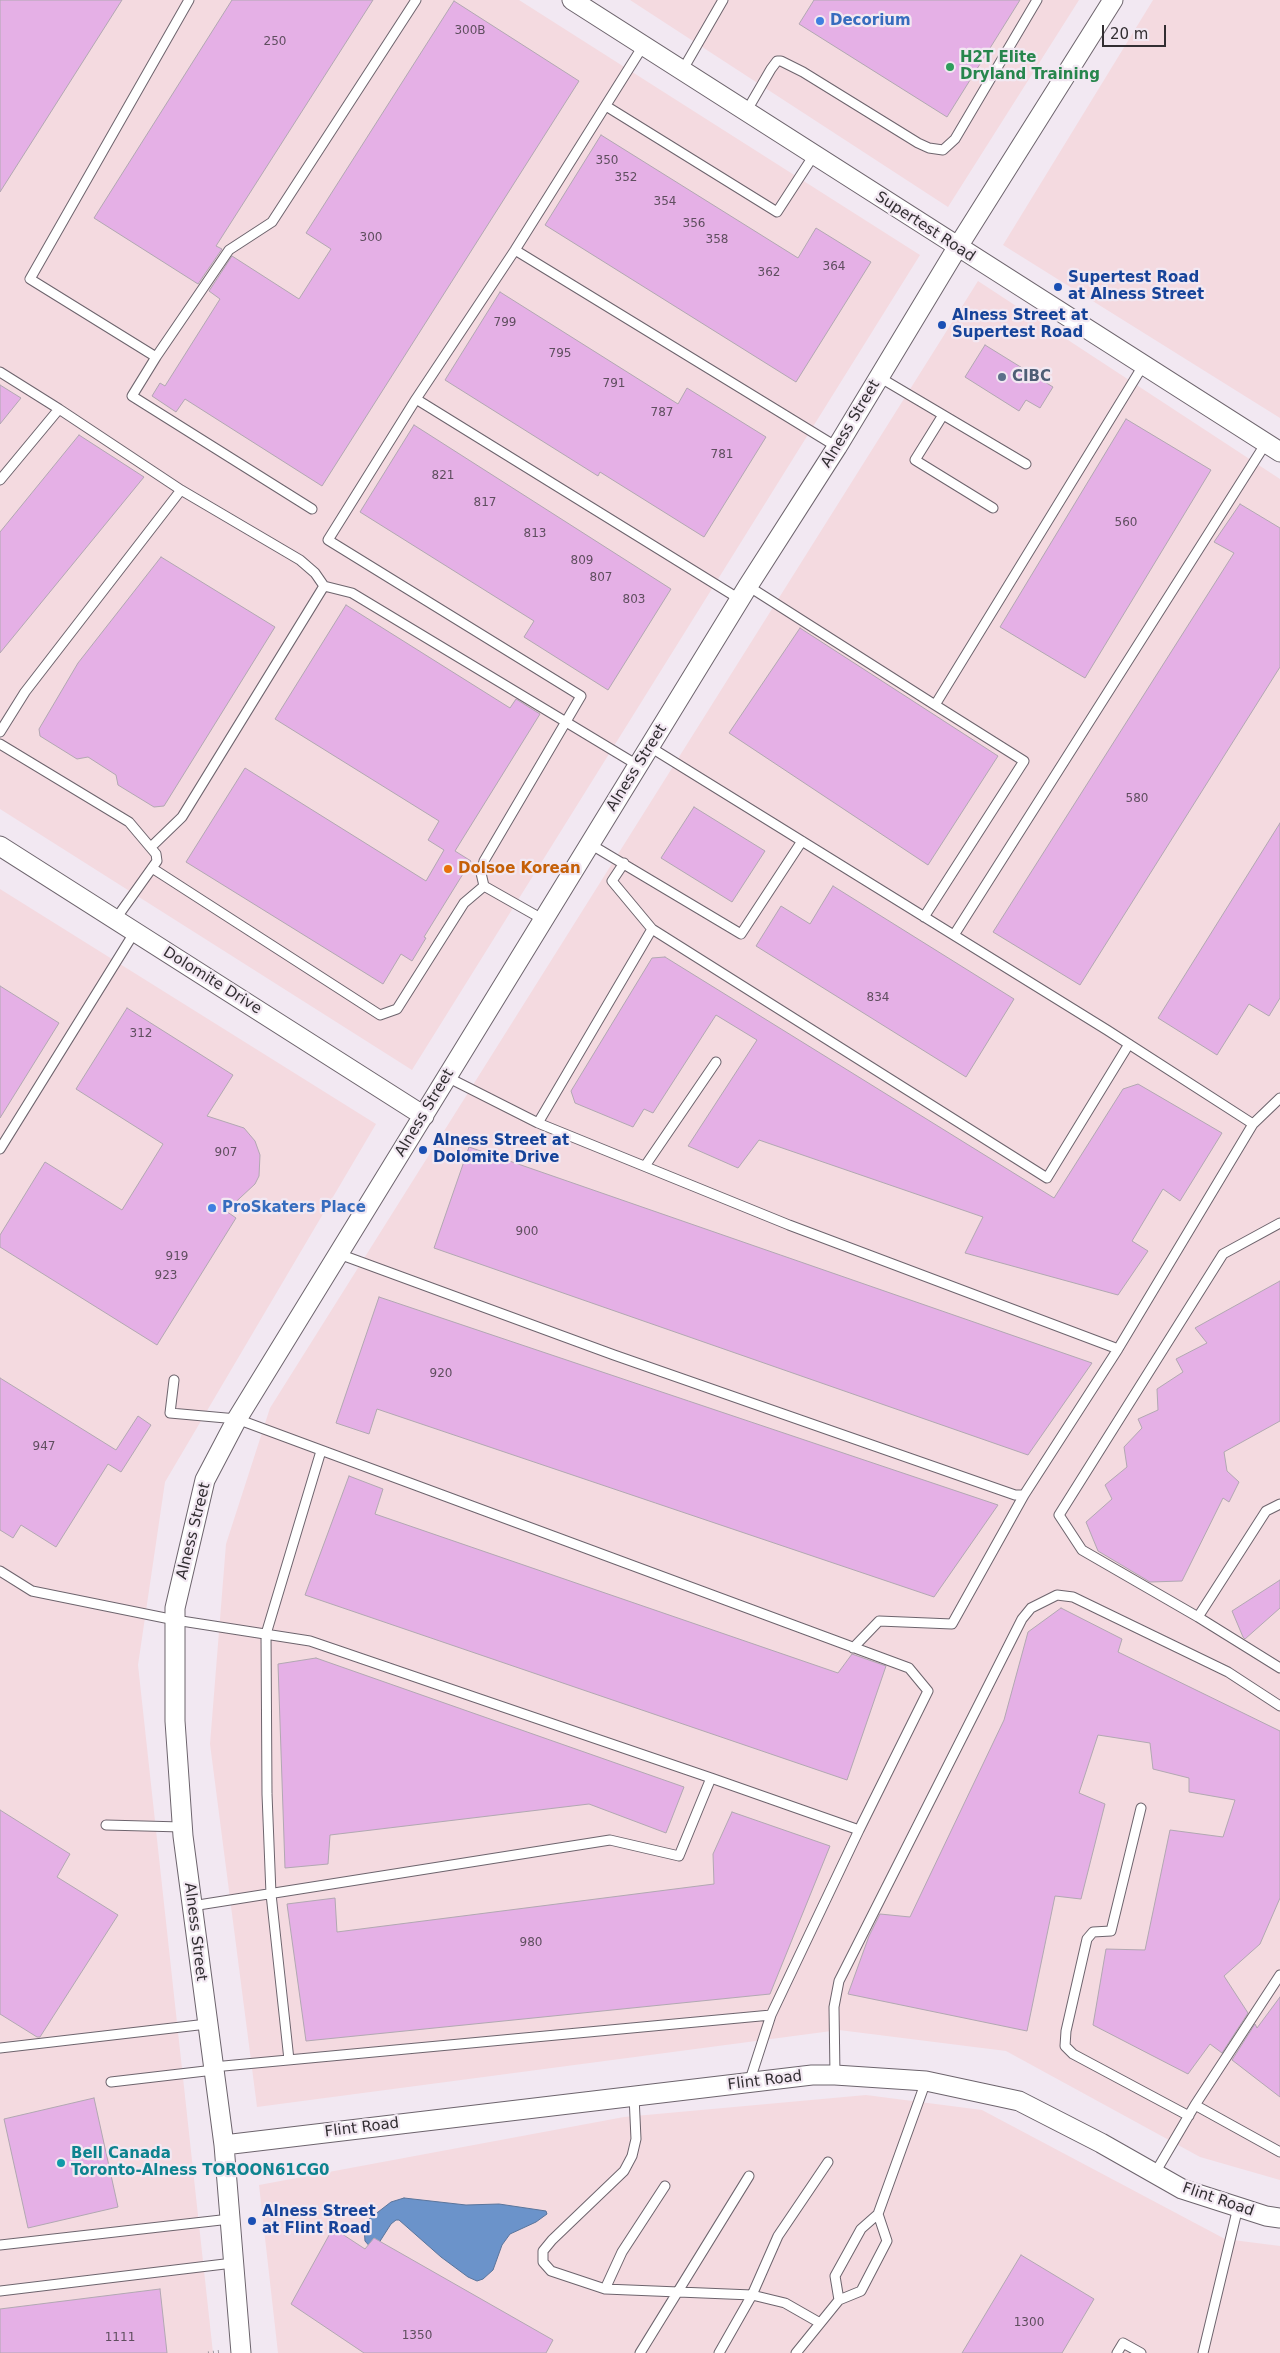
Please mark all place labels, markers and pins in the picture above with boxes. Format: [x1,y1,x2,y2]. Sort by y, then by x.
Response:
place label: Decorium [830,12,911,30]
marker: Decorium [814,15,826,27]
place label: H2T Elite Dryland Training [960,49,1100,84]
marker: H2T Elite Dryland Training [944,61,956,73]
place label: Supertest Road at Alness Street [1068,269,1204,304]
marker: Supertest Road at Alness Street [1052,281,1064,293]
place label: Alness Street at Supertest Road [952,307,1088,342]
marker: Alness Street at Supertest Road [936,319,948,331]
place label: CIBC [1012,368,1051,386]
marker: CIBC [996,371,1008,383]
place label: Dolsoe Korean [458,860,581,878]
marker: Dolsoe Korean [442,863,454,875]
place label: Alness Street at Dolomite Drive [433,1132,569,1167]
marker: Alness Street at Dolomite Drive [417,1144,429,1156]
place label: ProSkaters Place [222,1199,366,1217]
marker: ProSkaters Place [206,1202,218,1214]
place label: Bell Canada Toronto-Alness TOROON61CG0 [71,2145,330,2180]
marker: Bell Canada Toronto-Alness TOROON61CG0 [55,2157,67,2169]
place label: Alness Street at Flint Road [262,2203,376,2238]
marker: Alness Street at Flint Road [246,2215,258,2227]

